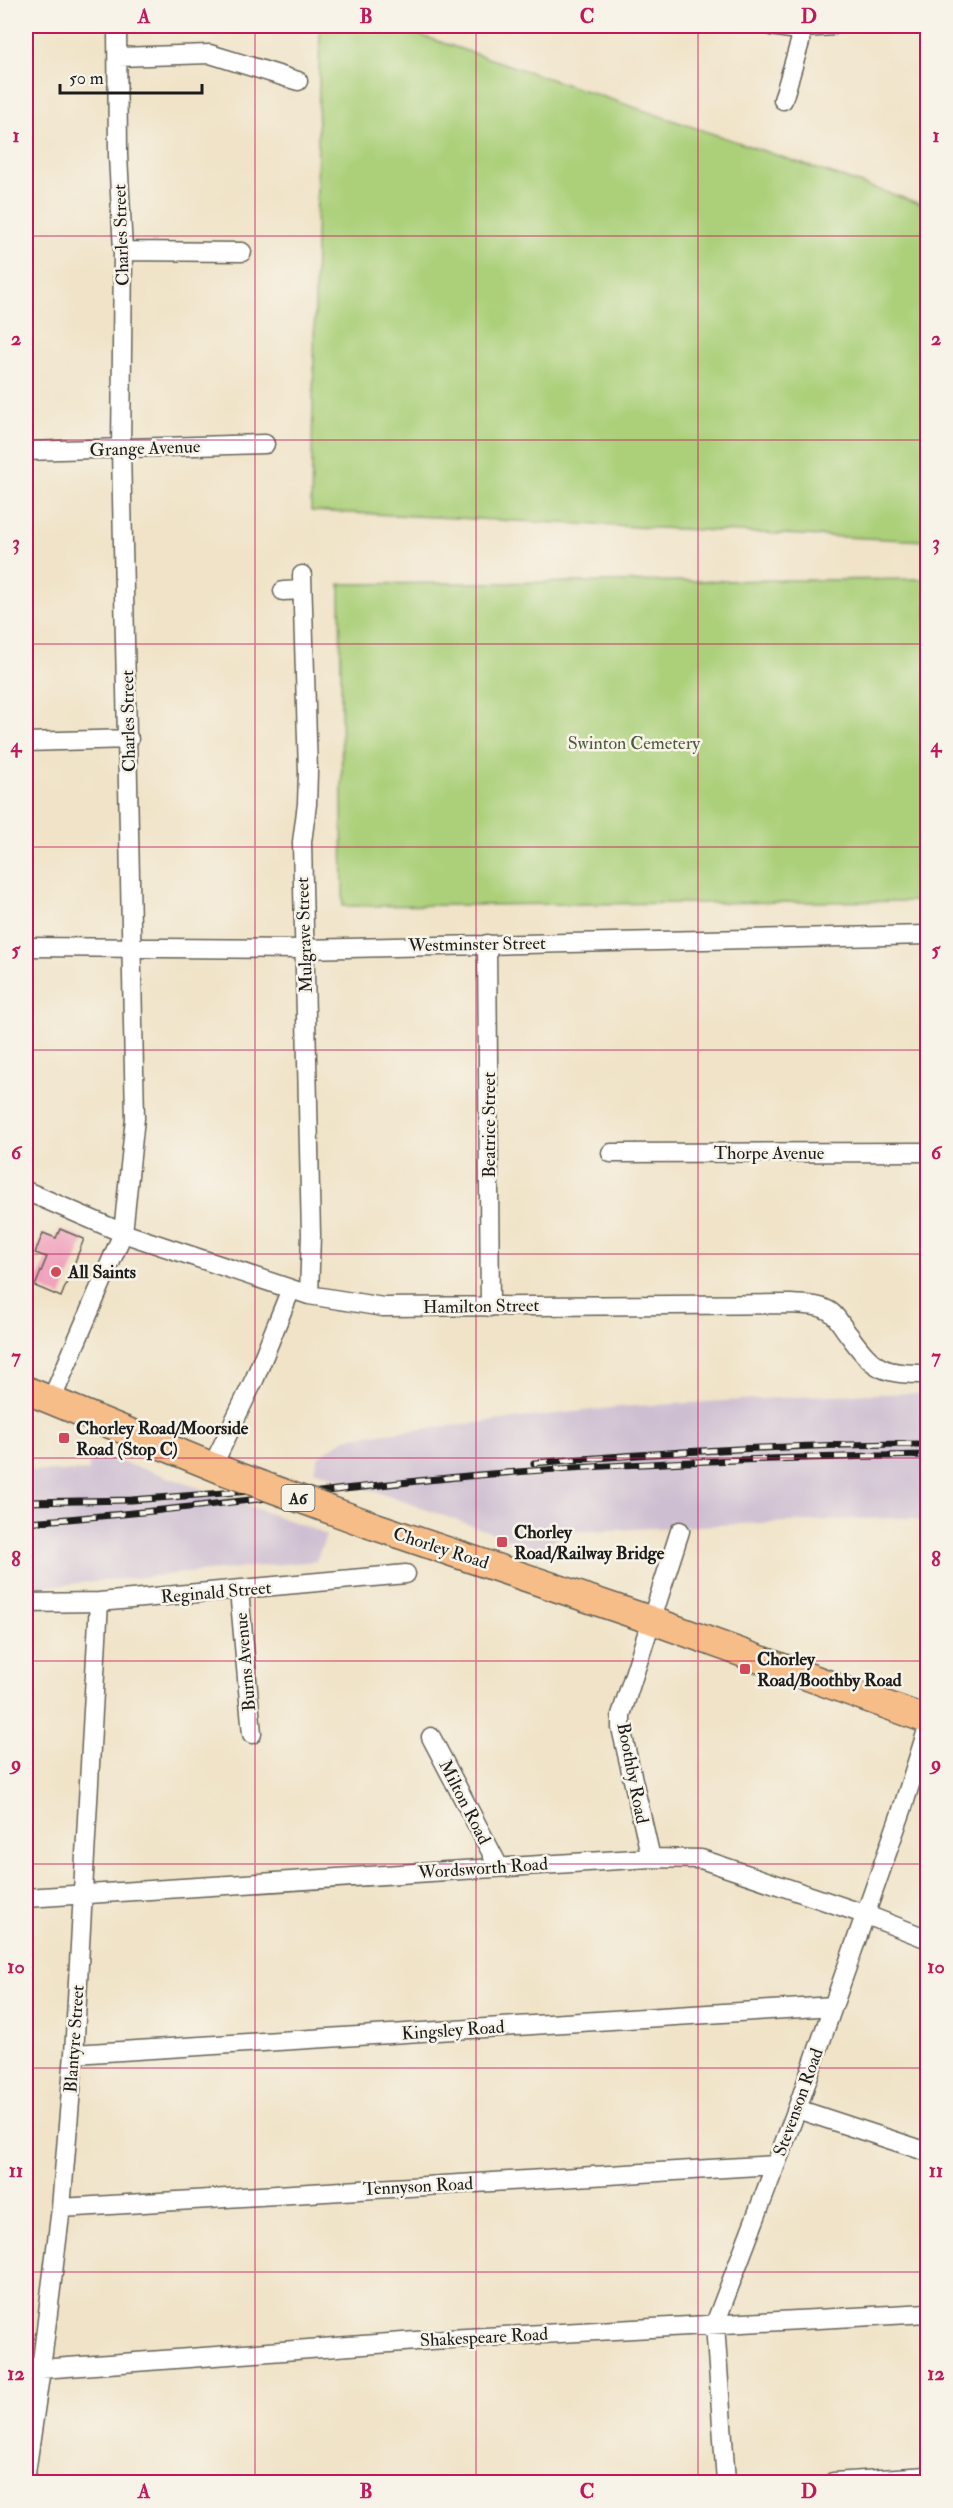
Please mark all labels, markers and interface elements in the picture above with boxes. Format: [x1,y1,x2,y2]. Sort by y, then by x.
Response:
text: A [137,4,151,29]
text: B [359,4,373,29]
text: C [580,4,594,29]
text: D [801,4,817,29]
scale bar [60,57,202,95]
text: 50 m [69,67,104,90]
text: 1 [12,123,20,148]
text: 1 [932,123,940,148]
street label: Charles Street [108,183,135,286]
text: 2 [11,326,21,351]
text: 2 [931,326,941,351]
street label: Grange Avenue [89,435,201,462]
text: 3 [12,530,20,555]
text: 3 [932,530,940,555]
street label: Charles Street [116,670,141,772]
park label: Swinton Cemetery [568,732,701,755]
text: 4 [10,733,23,758]
text: 4 [930,733,943,758]
street label: Mulgrave Street [291,876,318,993]
street label: Westminster Street [407,932,546,957]
text: 5 [12,937,22,962]
text: 5 [932,937,942,962]
street label: Beatrice Street [478,1072,501,1178]
text: 6 [11,1140,23,1165]
text: 6 [931,1140,943,1165]
street label: Thorpe Avenue [714,1142,825,1165]
place label: All Saints [67,1261,136,1284]
marker: All Saints [49,1265,63,1279]
street label: Hamilton Street [423,1294,540,1319]
text: 7 [11,1344,21,1369]
text: 7 [931,1344,941,1369]
place label: Chorley Road/Moorside Road (Stop C) [76,1417,249,1461]
marker: Chorley Road/Moorside Road (Stop C) [57,1431,71,1445]
road number: A6 [282,1485,314,1511]
place label: Chorley Road/Railway Bridge [514,1521,665,1565]
street label: Chorley Road [390,1522,492,1575]
marker: Chorley Road/Railway Bridge [495,1535,509,1549]
text: 8 [11,1547,21,1572]
text: 8 [931,1547,941,1572]
street label: Reginald Street [160,1576,273,1609]
street label: Burns Avenue [230,1611,261,1712]
place label: Chorley Road/Boothby Road [757,1648,902,1692]
marker: Chorley Road/Boothby Road [738,1662,752,1676]
street label: Boothby Road [611,1721,654,1826]
text: 9 [9,1751,21,1776]
text: 9 [929,1751,941,1776]
street label: Milton Road [433,1756,496,1848]
street label: Wordsworth Road [416,1852,549,1885]
text: 10 [7,1954,25,1979]
text: 10 [927,1954,945,1979]
street label: Blantyre Street [59,1984,90,2094]
street label: Kingsley Road [401,2015,505,2046]
street label: Stevenson Road [768,2045,829,2159]
text: 11 [9,2158,23,2183]
text: 11 [929,2158,943,2183]
street label: Tennyson Road [362,2172,474,2201]
street label: Shakespeare Road [419,2323,549,2352]
text: 12 [7,2361,25,2386]
text: 12 [927,2361,945,2386]
text: A [137,2479,151,2504]
text: B [359,2479,373,2504]
text: C [580,2479,594,2504]
text: D [801,2479,817,2504]

